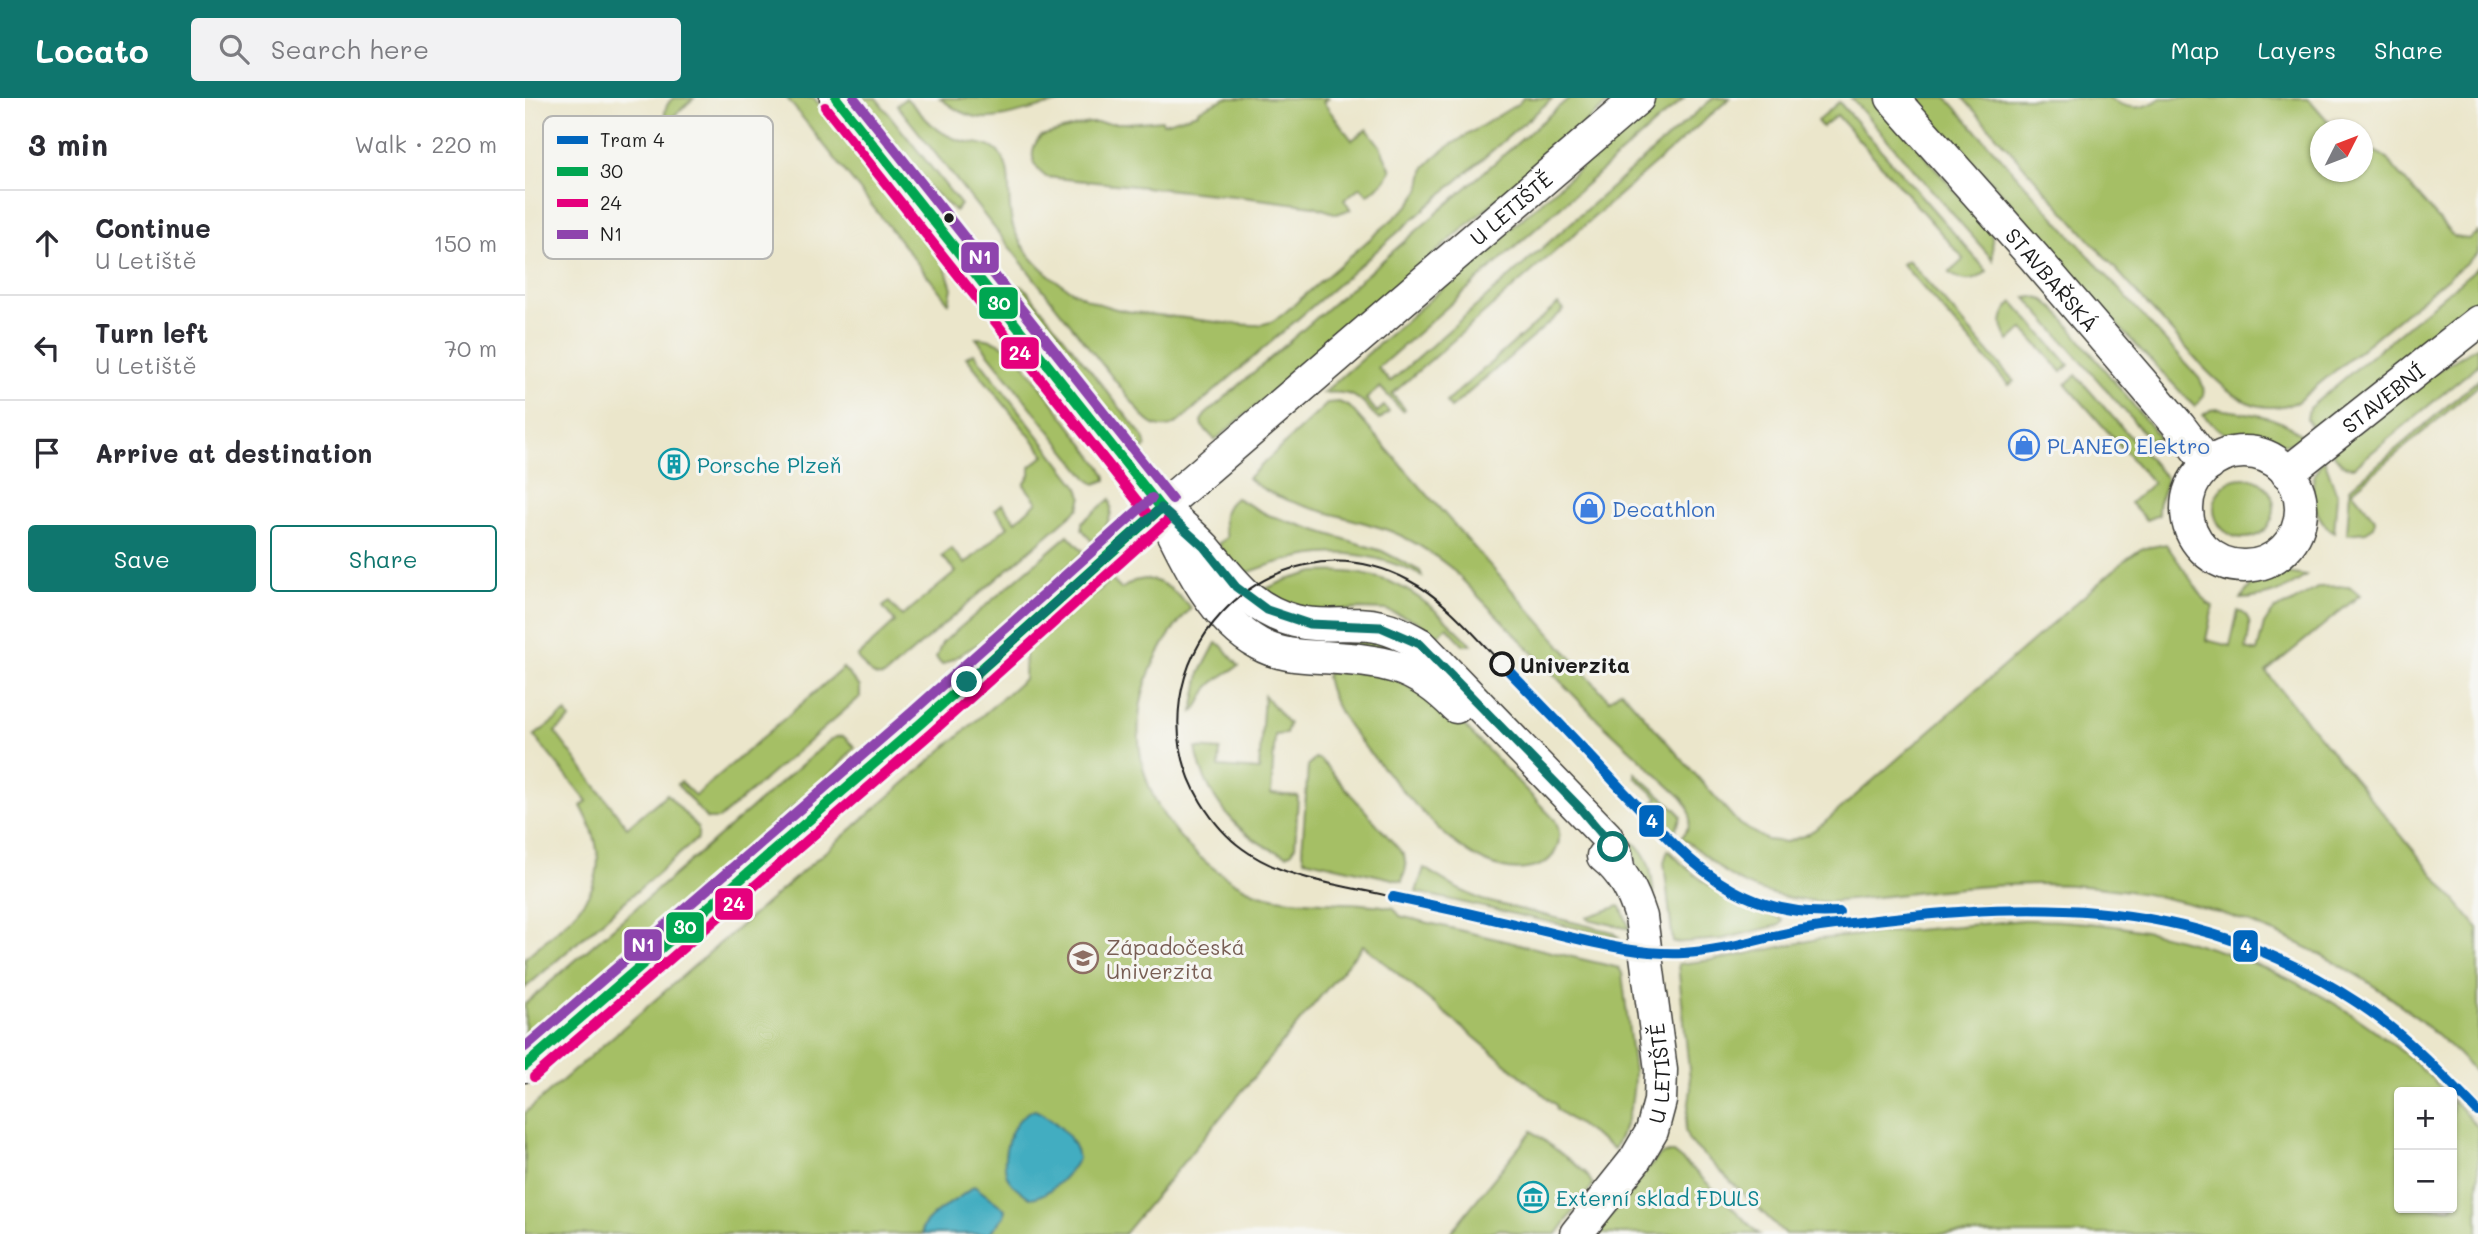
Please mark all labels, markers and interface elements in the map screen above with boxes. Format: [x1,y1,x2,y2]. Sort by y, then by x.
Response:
search box [191,18,681,81]
text: Locato [35,28,149,71]
icon: search [215,30,253,68]
text: Search here [271,32,429,66]
text: Map [2171,34,2219,65]
text: Layers [2257,34,2336,65]
text: Share [2374,34,2443,65]
legend [543,116,773,259]
north arrow [2310,119,2373,182]
text: 3 min [28,124,108,164]
text: Tram 4 [600,127,664,152]
text: Walk · 220 m [354,129,497,159]
text: 30 [600,158,623,183]
street label: U LETIŠTĚ [1464,165,1557,251]
text: 24 [600,190,622,215]
text: Continue [95,211,211,245]
unlabelled marker [942,211,956,225]
text: N1 [600,221,623,246]
street label: STAVBAŘSKÁ [2000,222,2105,336]
icon: ahead [28,224,66,262]
text: 150 m [433,228,497,258]
line badge: N1 [960,241,1000,274]
text: N1 [969,244,991,269]
text: U Letiště [95,245,197,275]
line badge: 30 [978,286,1019,320]
text: 30 [987,290,1011,315]
text: Turn left [95,316,208,350]
icon: left [28,329,66,367]
text: 70 m [444,333,497,363]
line badge: 24 [1000,336,1040,370]
text: 24 [1009,340,1031,365]
text: U Letiště [95,350,197,380]
street label: STAVEBNÍ [2336,356,2430,438]
shop icon: PLANEO Elektro [2007,428,2041,462]
place label: PLANEO Elektro [2047,432,2210,459]
icon: arrive [28,434,66,472]
text: Arrive at destination [95,436,372,470]
building icon: Porsche Plzeň [657,447,691,481]
place label: Porsche Plzeň [697,451,841,478]
shop icon: Decathlon [1572,491,1606,525]
place label: Decathlon [1612,495,1715,522]
button: Save [28,525,256,592]
button: Share [270,525,497,592]
place label: Univerzita [1520,651,1630,678]
marker: Univerzita [1490,652,1514,676]
route end [951,666,982,697]
line badge: 4 [1638,804,1665,838]
text: 4 [1646,808,1658,833]
route start [1597,831,1628,862]
line badge: 24 [714,887,754,921]
text: 24 [723,891,745,916]
line badge: 30 [665,911,705,944]
text: 30 [673,914,697,939]
line badge: N1 [623,928,663,962]
line badge: 4 [2232,929,2259,963]
text: N1 [632,932,654,957]
place label: Západočeská Univerzita [1106,933,1245,984]
text: 4 [2240,933,2252,958]
school or university icon: Západočeská Univerzita [1066,941,1100,975]
street label: U LETIŠTĚ [1641,1022,1675,1126]
map controls [2394,1087,2457,1213]
button: + [2394,1087,2457,1150]
button: − [2394,1150,2457,1213]
museum icon: Externí sklad FDULS [1516,1180,1550,1214]
place label: Externí sklad FDULS [1556,1184,1759,1211]

